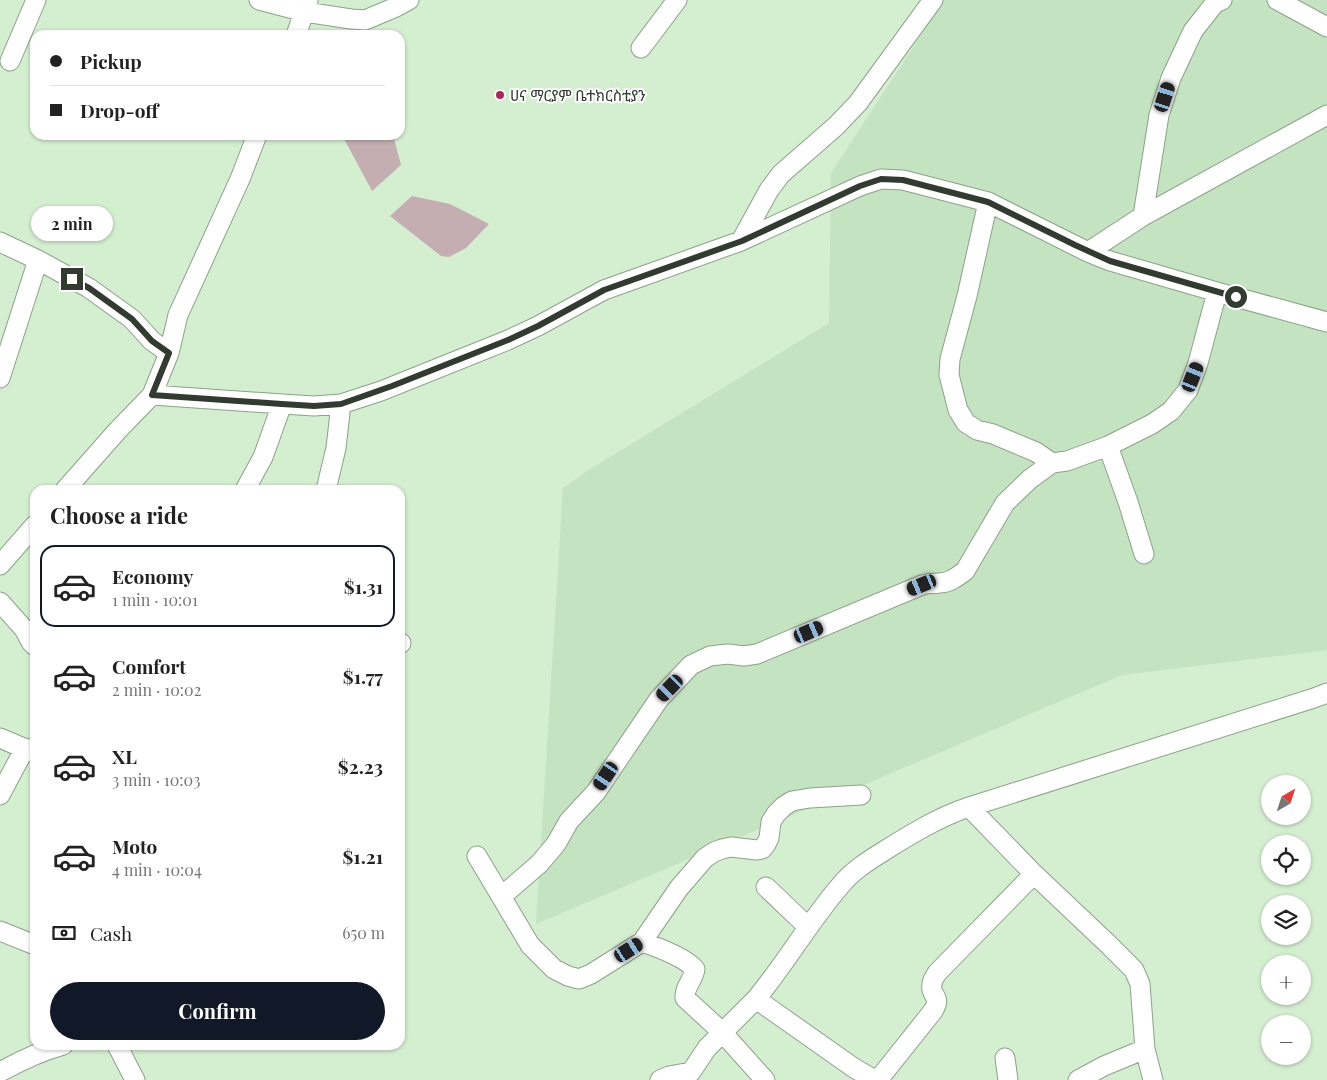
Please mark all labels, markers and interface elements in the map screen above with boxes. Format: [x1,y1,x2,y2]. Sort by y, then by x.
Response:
text: Pickup [80,48,142,74]
car [1153,80,1176,114]
place label: ሀና ማርያም ቤተክርስቲያን [510,85,646,105]
marker: ሀና ማርያም ቤተክርስቲያን [494,89,506,101]
text: Drop-off [80,97,158,123]
callout: 2 min [31,206,113,242]
text: 2 min [51,213,93,234]
route end [61,268,83,290]
route start [1225,286,1247,308]
car [1180,360,1205,394]
text: Choose a ride [50,500,188,530]
text: Economy [112,563,193,589]
icon: car [52,564,97,609]
car [905,572,938,598]
text: $1.31 [344,573,383,599]
text: 1 min · 10:01 [112,589,198,610]
car [792,619,825,645]
text: Comfort [112,653,186,679]
icon: car [52,654,97,699]
text: $1.77 [343,663,383,689]
car [654,672,685,704]
text: 2 min · 10:02 [112,679,201,700]
text: XL [112,743,137,769]
icon: car [52,744,97,789]
text: $2.23 [338,753,383,779]
car [591,759,620,793]
text: 3 min · 10:03 [112,769,200,790]
north arrow [1261,775,1311,825]
map controls [1261,775,1311,1065]
text: Moto [112,833,157,859]
icon: car [52,834,97,879]
button: locate [1261,835,1311,885]
text: $1.21 [342,843,383,869]
text: 4 min · 10:04 [112,859,202,880]
button: layers [1261,895,1311,945]
icon: cash [50,919,78,947]
text: Cash [90,920,132,946]
text: 650 m [342,922,385,943]
car [612,936,645,964]
button: + [1261,955,1311,1005]
button: Confirm [50,982,385,1040]
button: − [1261,1015,1311,1065]

